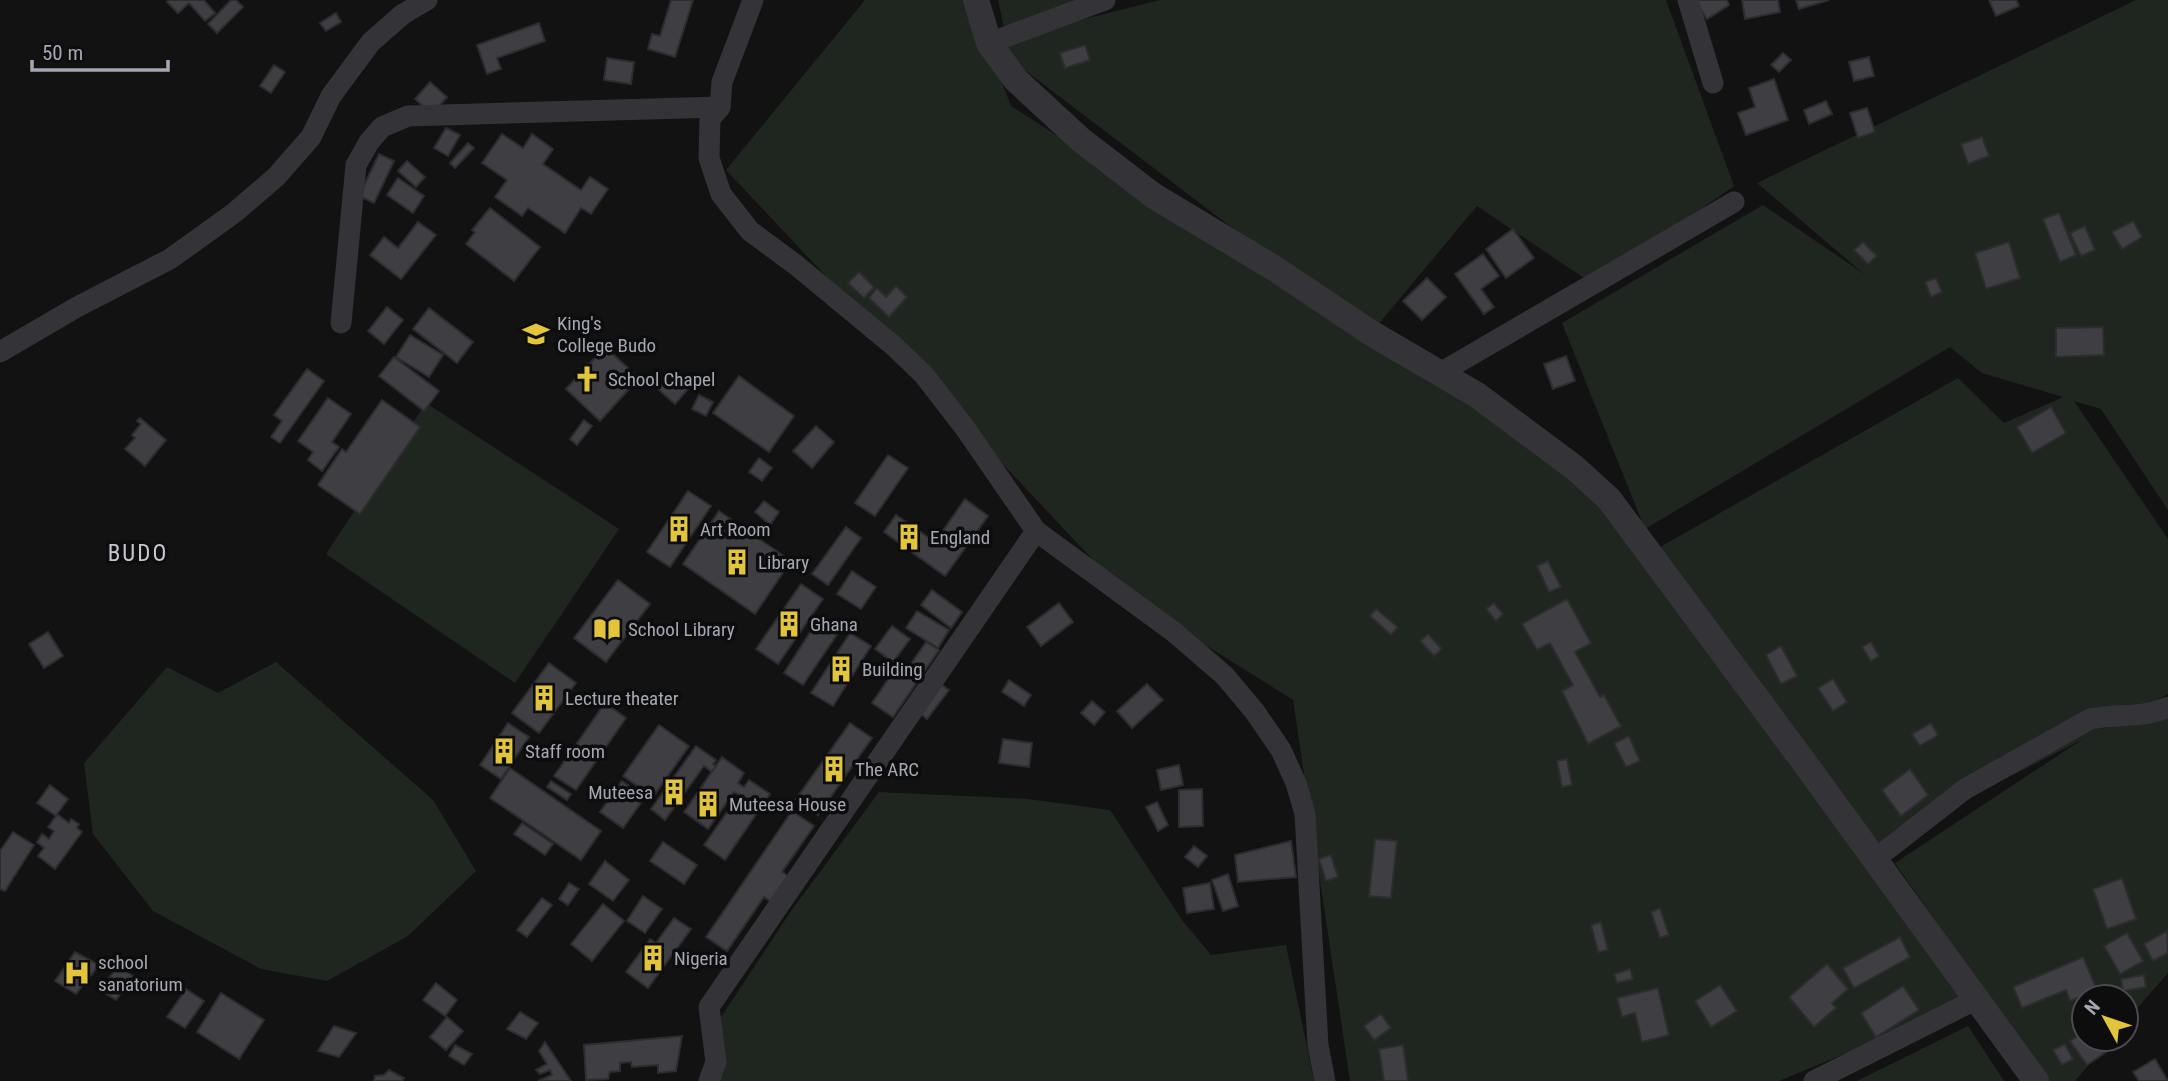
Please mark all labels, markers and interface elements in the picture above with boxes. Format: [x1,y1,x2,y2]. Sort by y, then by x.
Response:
scale bar [32,28,168,72]
text: 50 m [42,41,83,65]
place label: King's College Budo [557,312,656,357]
school or university icon: King's College Budo [521,319,551,349]
church icon: School Chapel [572,364,602,394]
place label: School Chapel [608,368,715,391]
building icon: Art Room [664,514,694,544]
place label: Art Room [700,518,771,541]
building icon: England [894,522,924,552]
place label: England [930,526,990,549]
district label: BUDO [108,540,168,567]
building icon: Library [722,547,752,577]
place label: Library [758,551,809,574]
building icon: Ghana [774,609,804,639]
place label: Ghana [810,613,858,636]
library icon: School Library [592,614,622,644]
place label: School Library [628,618,735,641]
building icon: Building [826,654,856,684]
place label: Building [862,658,923,681]
building icon: Lecture theater [529,683,559,713]
place label: Lecture theater [565,687,679,710]
building icon: Staff room [489,736,519,766]
place label: Staff room [525,740,605,763]
building icon: The ARC [819,754,849,784]
place label: The ARC [855,758,919,781]
building icon: Muteesa [659,777,689,807]
place label: Muteesa [588,781,653,804]
building icon: Muteesa House [693,789,723,819]
place label: Muteesa House [729,793,846,816]
building icon: Nigeria [638,943,668,973]
place label: Nigeria [674,947,728,970]
place label: school sanatorium [98,951,183,996]
hospital icon: school sanatorium [62,958,92,988]
north arrow [2070,983,2140,1053]
text: N [2080,996,2105,1019]

